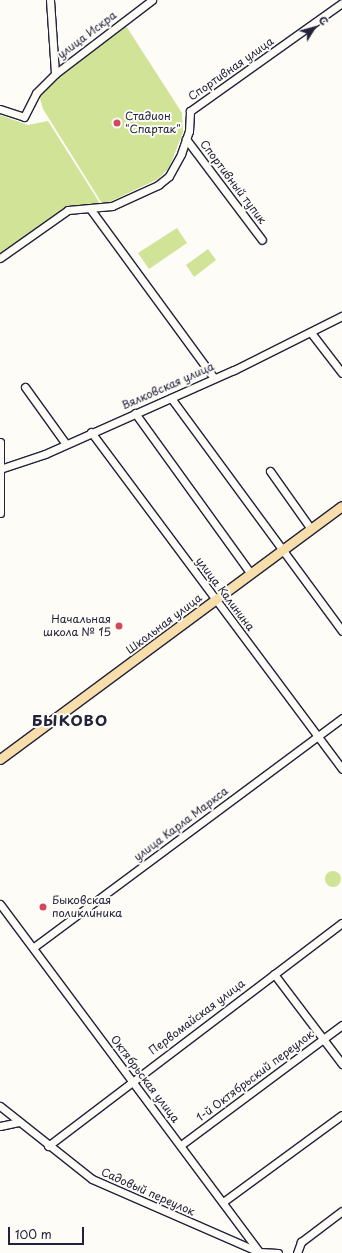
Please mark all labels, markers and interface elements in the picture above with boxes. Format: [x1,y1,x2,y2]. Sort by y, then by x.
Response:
street label: улица Искра [55,8,119,62]
north arrow [294,8,334,48]
text: С [315,12,333,29]
street label: Спортивная улица [186,34,276,104]
place label: Стадион "Спартак" [125,110,181,136]
marker: Стадион "Спартак" [112,118,122,128]
street label: Спортивный тупик [197,137,269,227]
street label: Вялковская улица [119,360,217,412]
street label: улица Калинина [193,554,257,634]
street label: Школьная улица [123,591,205,657]
place label: Начальная школа № 15 [43,613,111,639]
marker: Начальная школа № 15 [114,621,124,631]
district label: БЫКОВО [32,711,108,729]
street label: улица Карла Маркса [131,784,231,864]
place label: Быковская поликлиника [52,894,122,920]
marker: Быковская поликлиника [37,901,49,913]
street label: Первомайская улица [146,976,248,1058]
street label: 1-й Октябрьский переулок [194,1028,316,1124]
street label: Октябрьская улица [108,1032,182,1126]
street label: Садовый переулок [99,1165,197,1219]
scale bar [10,1219,86,1245]
text: 100 m [15,1225,52,1243]

